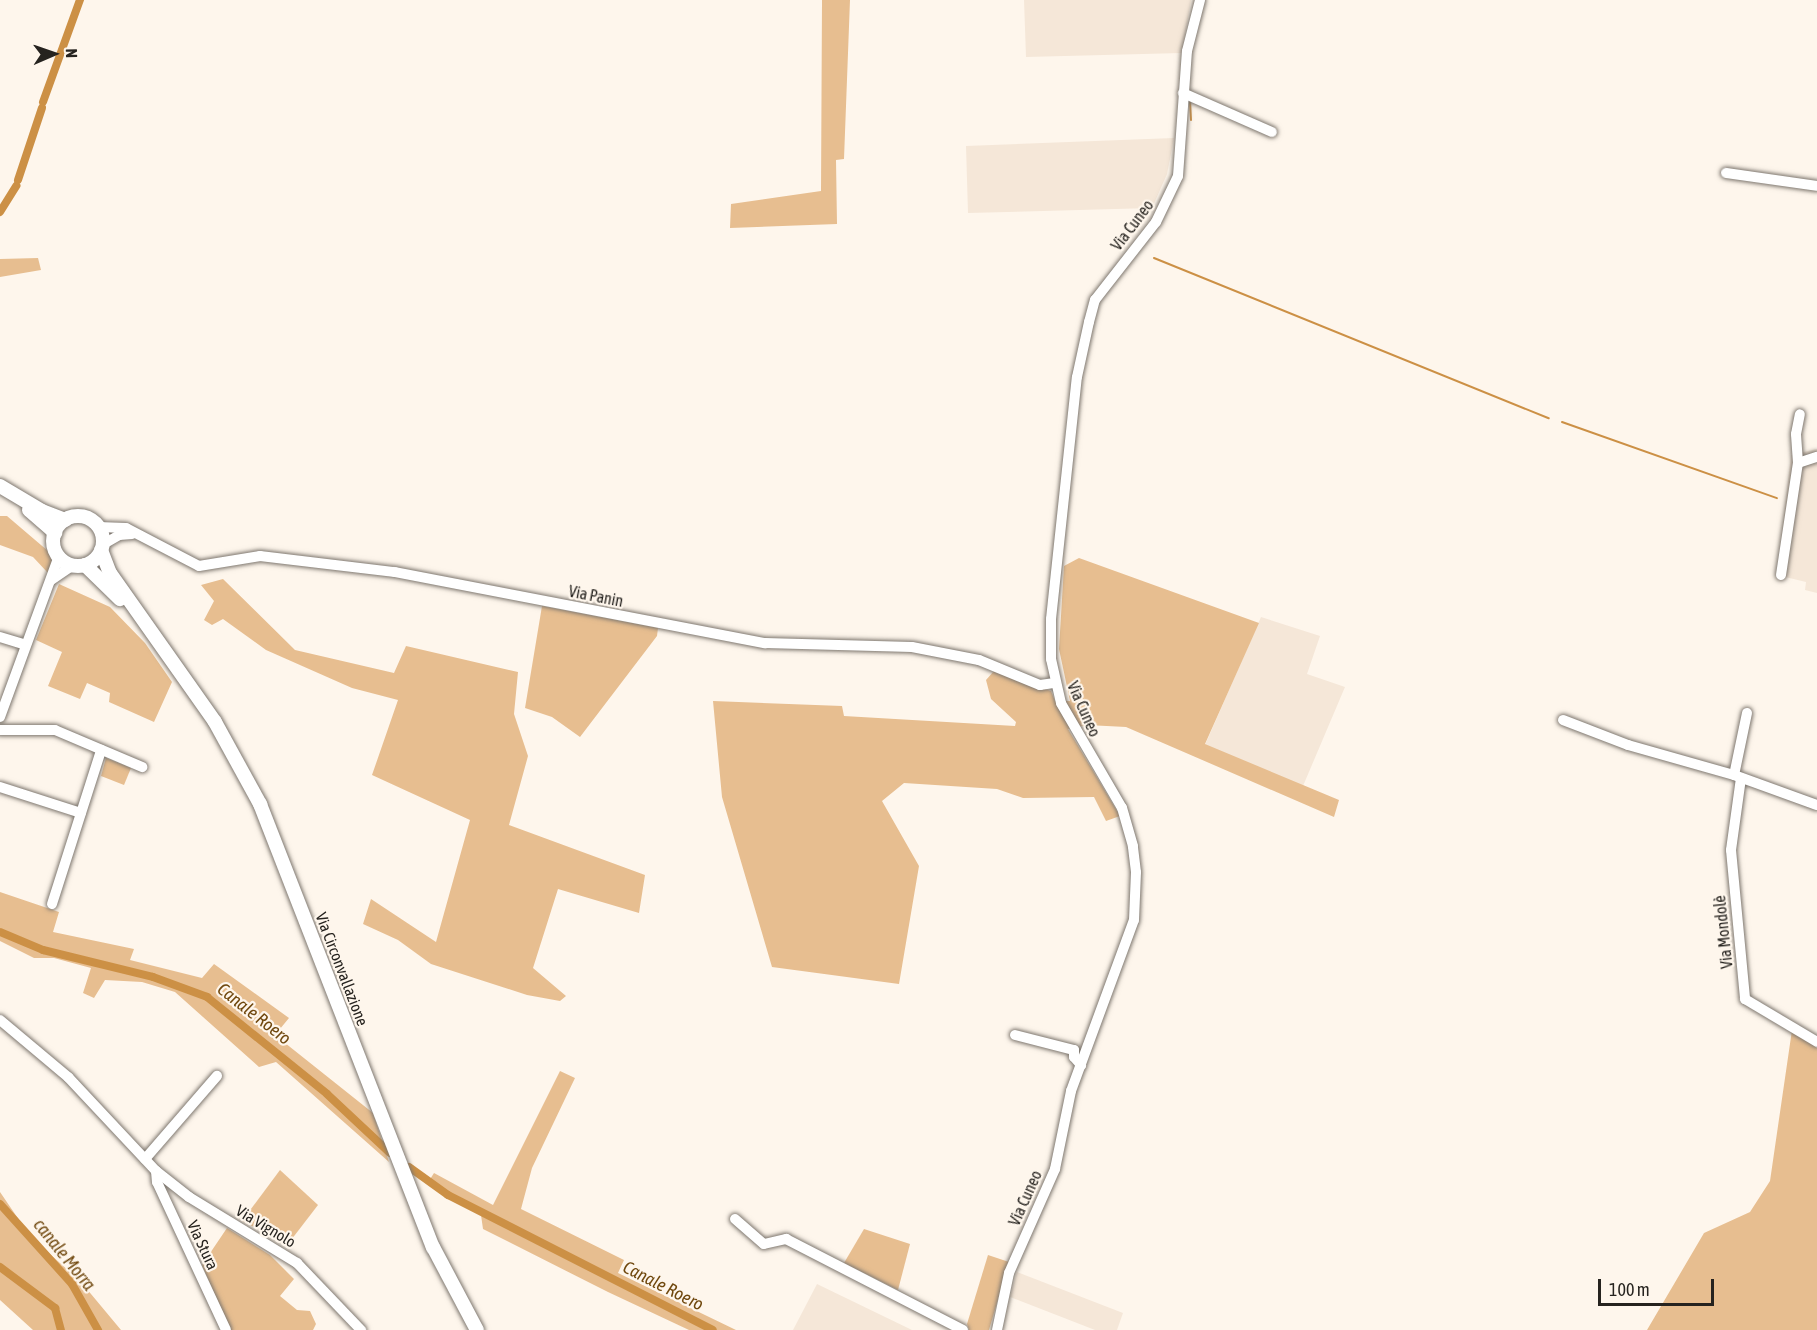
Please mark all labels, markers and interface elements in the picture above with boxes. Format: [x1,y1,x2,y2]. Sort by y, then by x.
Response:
north arrow [24,24,84,84]
text: N [63,48,81,58]
street label: Via Cuneo [1107,196,1157,254]
street label: Via Panin [567,581,625,611]
street label: Via Cuneo [1063,678,1105,740]
street label: Via Mondolè [1710,894,1736,970]
street label: Via Circonvallazione [312,910,372,1028]
water label: Canale Roero [213,979,295,1049]
street label: Via Cuneo [1004,1167,1046,1229]
street label: Via Vignolo [233,1201,299,1251]
water label: canale Morra [28,1215,100,1295]
street label: Via Stura [183,1217,223,1273]
water label: Canale Roero [619,1256,707,1316]
scale bar [1601,1267,1716,1305]
text: 100 m [1609,1279,1650,1300]

